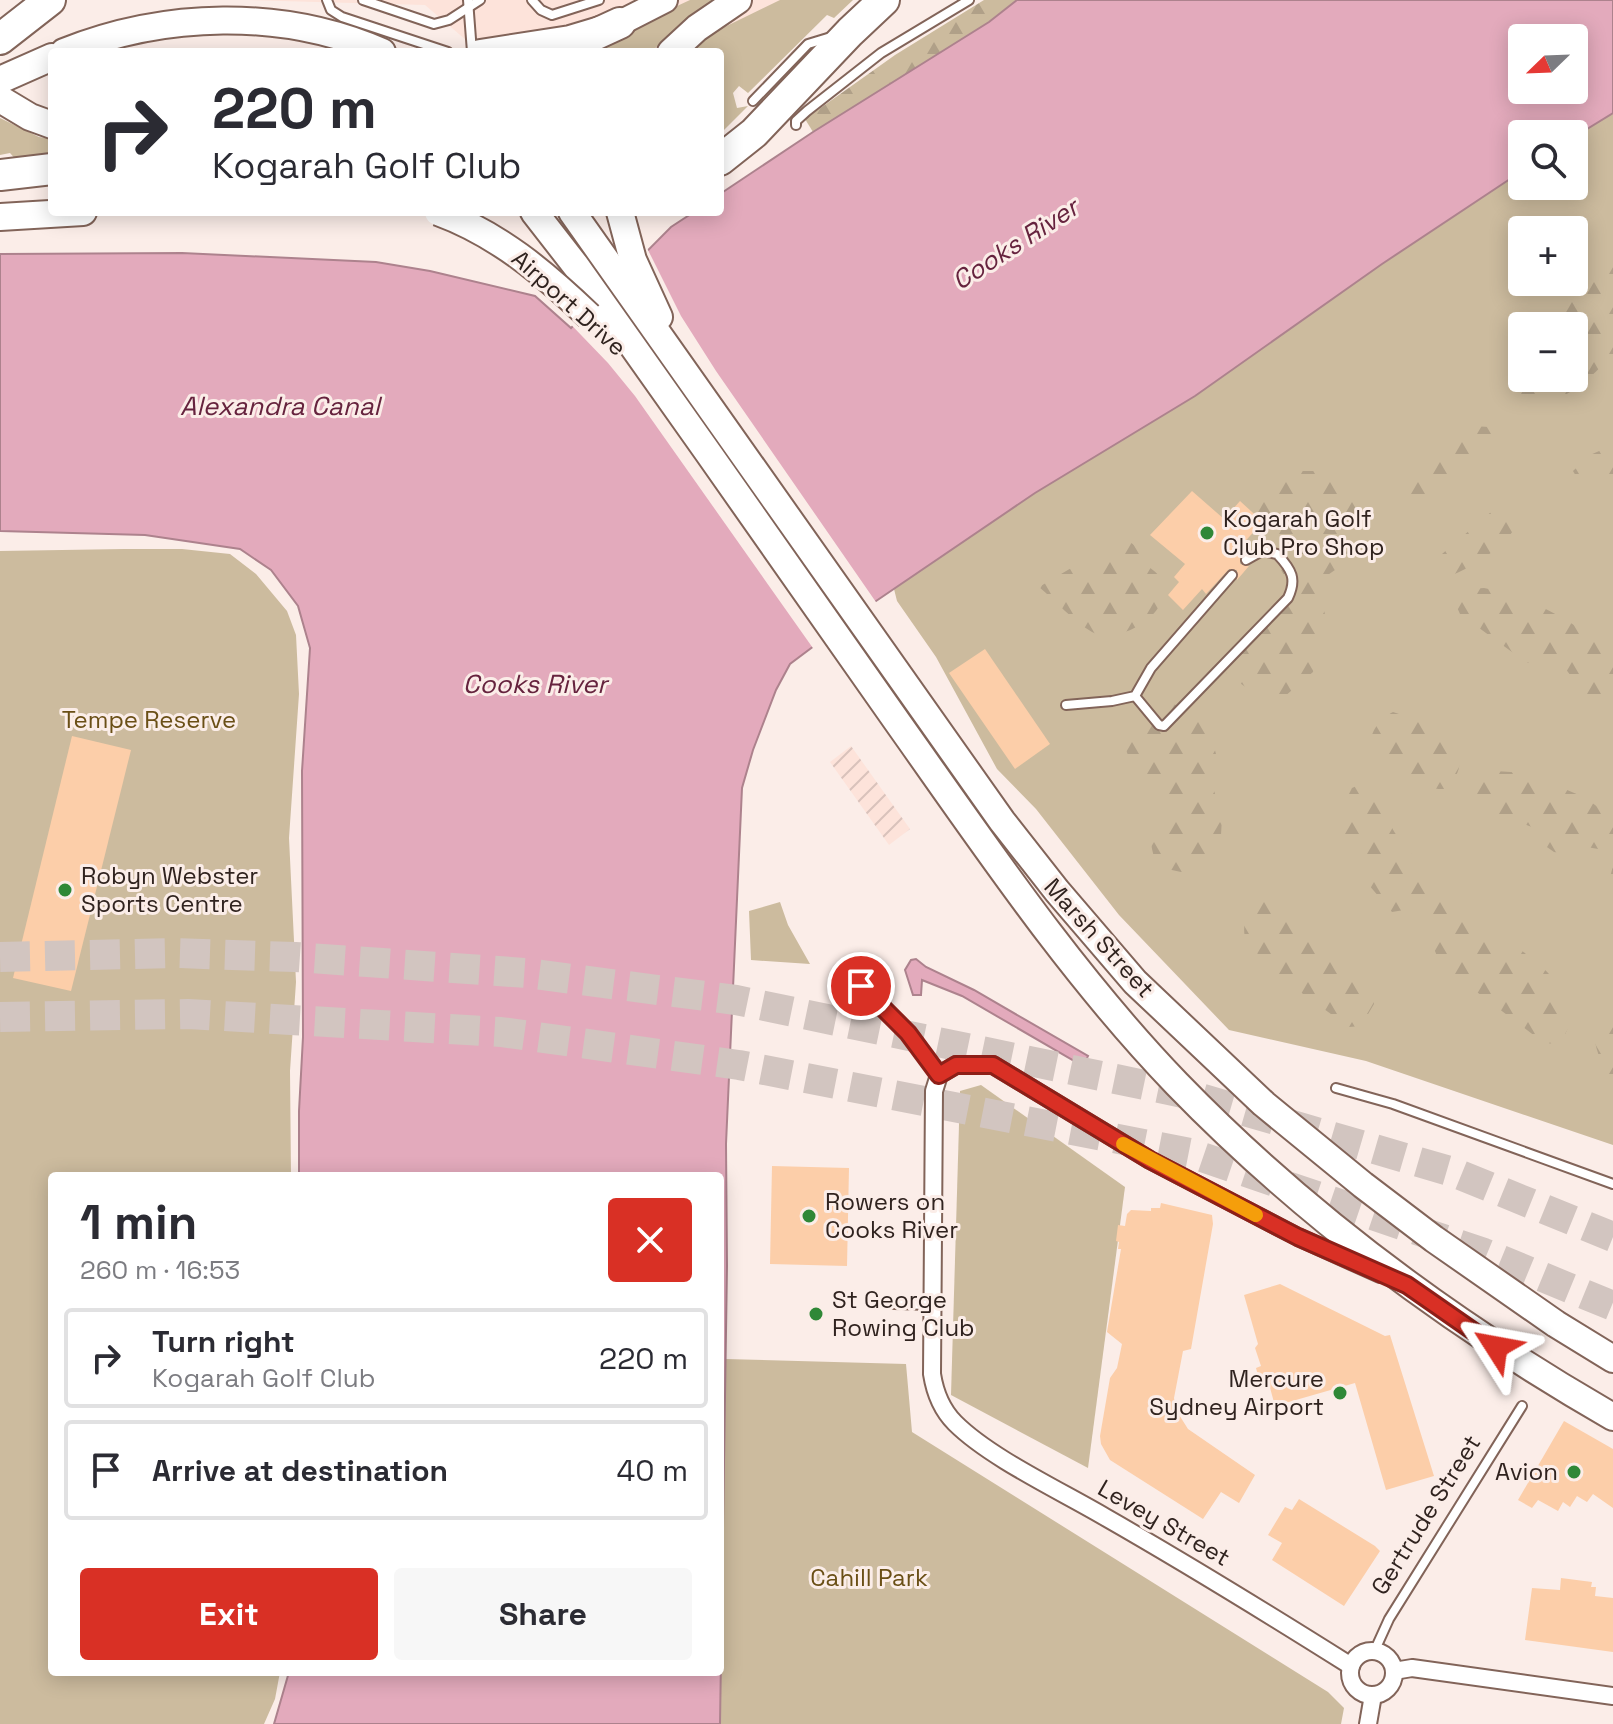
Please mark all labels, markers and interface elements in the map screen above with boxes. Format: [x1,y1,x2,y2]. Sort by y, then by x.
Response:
north arrow [1508,24,1588,104]
map controls [1508,24,1588,392]
text: 220 m [212,73,377,144]
icon: right [80,80,184,184]
button: search [1508,120,1588,200]
text: Kogarah Golf Club [212,143,521,189]
water label: Cooks River [945,189,1087,298]
button: + [1508,216,1588,296]
street label: Airport Drive [505,243,633,362]
button: − [1508,312,1588,392]
water label: Alexandra Canal [180,389,383,423]
place label: Kogarah Golf Club Pro Shop [1223,503,1384,562]
marker: Kogarah Golf Club Pro Shop [1198,524,1216,542]
water label: Cooks River [463,667,610,701]
park label: Tempe Reserve [62,704,236,735]
place label: Robyn Webster Sports Centre [81,860,258,919]
street label: Marsh Street [1038,871,1161,1004]
marker: Robyn Webster Sports Centre [56,881,74,899]
pin [827,952,895,1020]
icon: arrive [839,964,883,1008]
place label: Rowers on Cooks River [825,1186,958,1245]
text: 1 min [80,1192,197,1253]
button: close [608,1198,692,1282]
marker: Rowers on Cooks River [800,1207,818,1225]
text: 260 m · 16:53 [80,1253,240,1287]
place label: St George Rowing Club [832,1284,975,1343]
marker: St George Rowing Club [807,1305,825,1323]
position arrow [1454,1305,1538,1389]
text: Turn right [152,1322,295,1361]
icon: right [84,1336,128,1380]
text: 220 m [599,1339,688,1378]
text: Kogarah Golf Club [152,1361,375,1395]
place label: Mercure Sydney Airport [1149,1363,1324,1422]
marker: Mercure Sydney Airport [1331,1384,1349,1402]
street label: Gertrude Street [1364,1429,1487,1601]
icon: arrive [84,1448,128,1492]
text: Arrive at destination [152,1451,448,1490]
text: 40 m [617,1451,688,1490]
place label: Avion [1495,1456,1558,1487]
marker: Avion [1565,1463,1583,1481]
street label: Levey Street [1093,1472,1236,1573]
park label: Cahill Park [810,1562,928,1593]
button: Exit [80,1568,378,1660]
button: Share [394,1568,692,1660]

